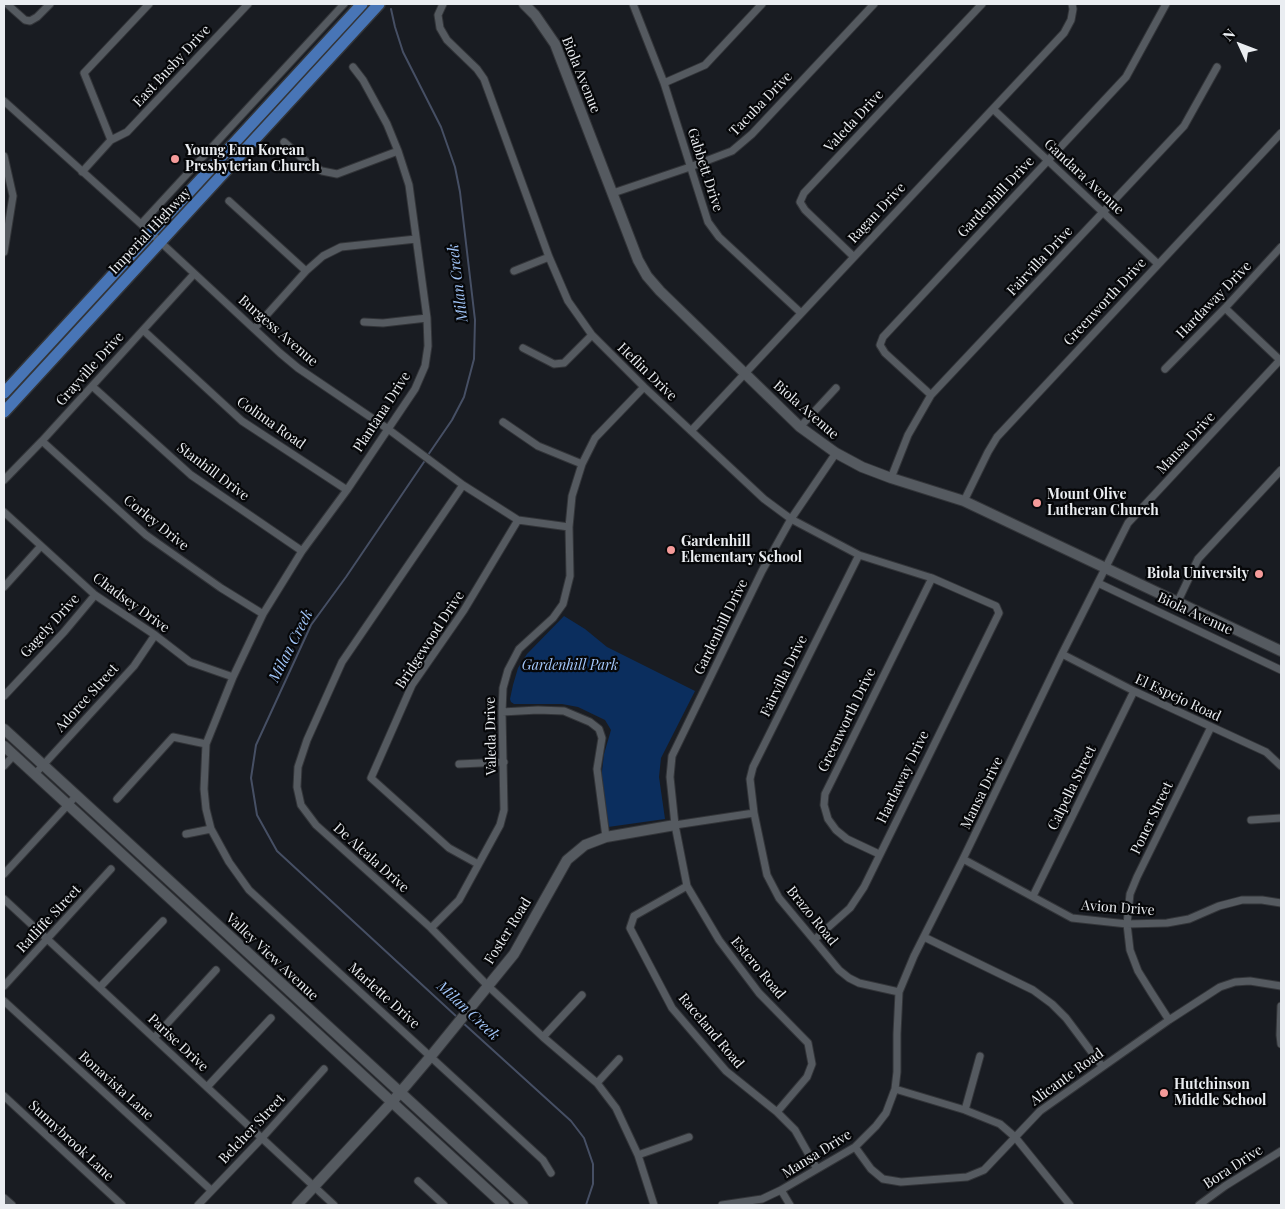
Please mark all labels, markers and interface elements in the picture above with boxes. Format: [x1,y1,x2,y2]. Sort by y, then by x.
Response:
north arrow [1215,20,1265,70]
street label: East Busby Drive [130,22,214,110]
text: N [1218,24,1239,45]
street label: Biola Avenue [558,34,604,116]
street label: Tacuba Drive [726,68,796,140]
street label: Valeda Drive [821,86,887,156]
street label: Gabbett Drive [684,126,726,214]
street label: Gandara Avenue [1041,136,1127,218]
place label: Young Eun Korean Presbyterian Church [185,143,320,176]
marker: Young Eun Korean Presbyterian Church [169,153,181,165]
street label: Gardenhill Drive [954,153,1038,241]
street label: Ragan Drive [845,179,909,247]
street label: Imperial Highway [106,184,194,278]
street label: Fairvilla Drive [1004,223,1076,299]
water label: Milan Creek [444,243,472,323]
street label: Greenworth Drive [1060,255,1150,349]
street label: Hardaway Drive [1173,258,1255,342]
street label: Burgess Avenue [235,292,321,370]
street label: Grayville Drive [52,329,128,409]
street label: Heflin Drive [614,339,680,405]
street label: Plantana Drive [350,369,414,455]
street label: Biola Avenue [770,377,842,443]
street label: Colima Road [233,393,309,453]
street label: Mansa Drive [1153,409,1219,477]
street label: Stanhill Drive [174,439,252,505]
place label: Mount Olive Lutheran Church [1047,487,1159,520]
street label: Corley Drive [120,492,192,554]
marker: Mount Olive Lutheran Church [1031,497,1043,509]
place label: Gardenhill Elementary School [681,534,802,566]
marker: Gardenhill Elementary School [665,544,677,556]
place label: Biola University [1147,566,1249,582]
marker: Biola University [1253,568,1265,580]
street label: Chadsey Drive [89,569,173,637]
street label: Gardenhill Drive [691,576,751,678]
street label: Bridgewood Drive [392,588,468,692]
street label: Biola Avenue [1155,589,1235,639]
street label: Gagely Drive [17,591,83,661]
water label: Milan Creek [265,607,317,685]
street label: Fairvilla Drive [757,632,811,720]
park label: Gardenhill Park [522,658,618,674]
street label: Adoree Street [52,660,122,736]
street label: Greenworth Drive [815,665,879,775]
street label: El Espejo Road [1132,671,1224,725]
street label: Valeda Drive [482,696,500,776]
street label: Hardaway Drive [873,728,933,826]
street label: Calpella Street [1044,743,1100,833]
street label: Mansa Drive [957,754,1007,832]
street label: Poner Street [1127,779,1177,857]
street label: De Alcala Drive [330,820,412,896]
street label: Ratliffe Street [13,882,85,956]
street label: Brazo Road [783,883,841,949]
street label: Foster Road [481,895,535,967]
street label: Avion Drive [1081,897,1155,919]
street label: Valley View Avenue [222,910,322,1004]
street label: Estero Road [727,934,789,1002]
street label: Marlette Drive [345,960,423,1032]
water label: Milan Creek [433,978,503,1044]
street label: Raceland Road [675,990,747,1072]
street label: Parise Drive [144,1011,212,1075]
street label: Alicante Road [1027,1045,1107,1109]
street label: Bonavista Lane [75,1048,157,1124]
place label: Hutchinson Middle School [1174,1077,1266,1110]
marker: Hutchinson Middle School [1158,1087,1170,1099]
street label: Belcher Street [215,1091,289,1167]
street label: Sunnybrook Lane [25,1097,117,1185]
street label: Mansa Drive [779,1126,855,1182]
street label: Bora Drive [1200,1142,1266,1192]

